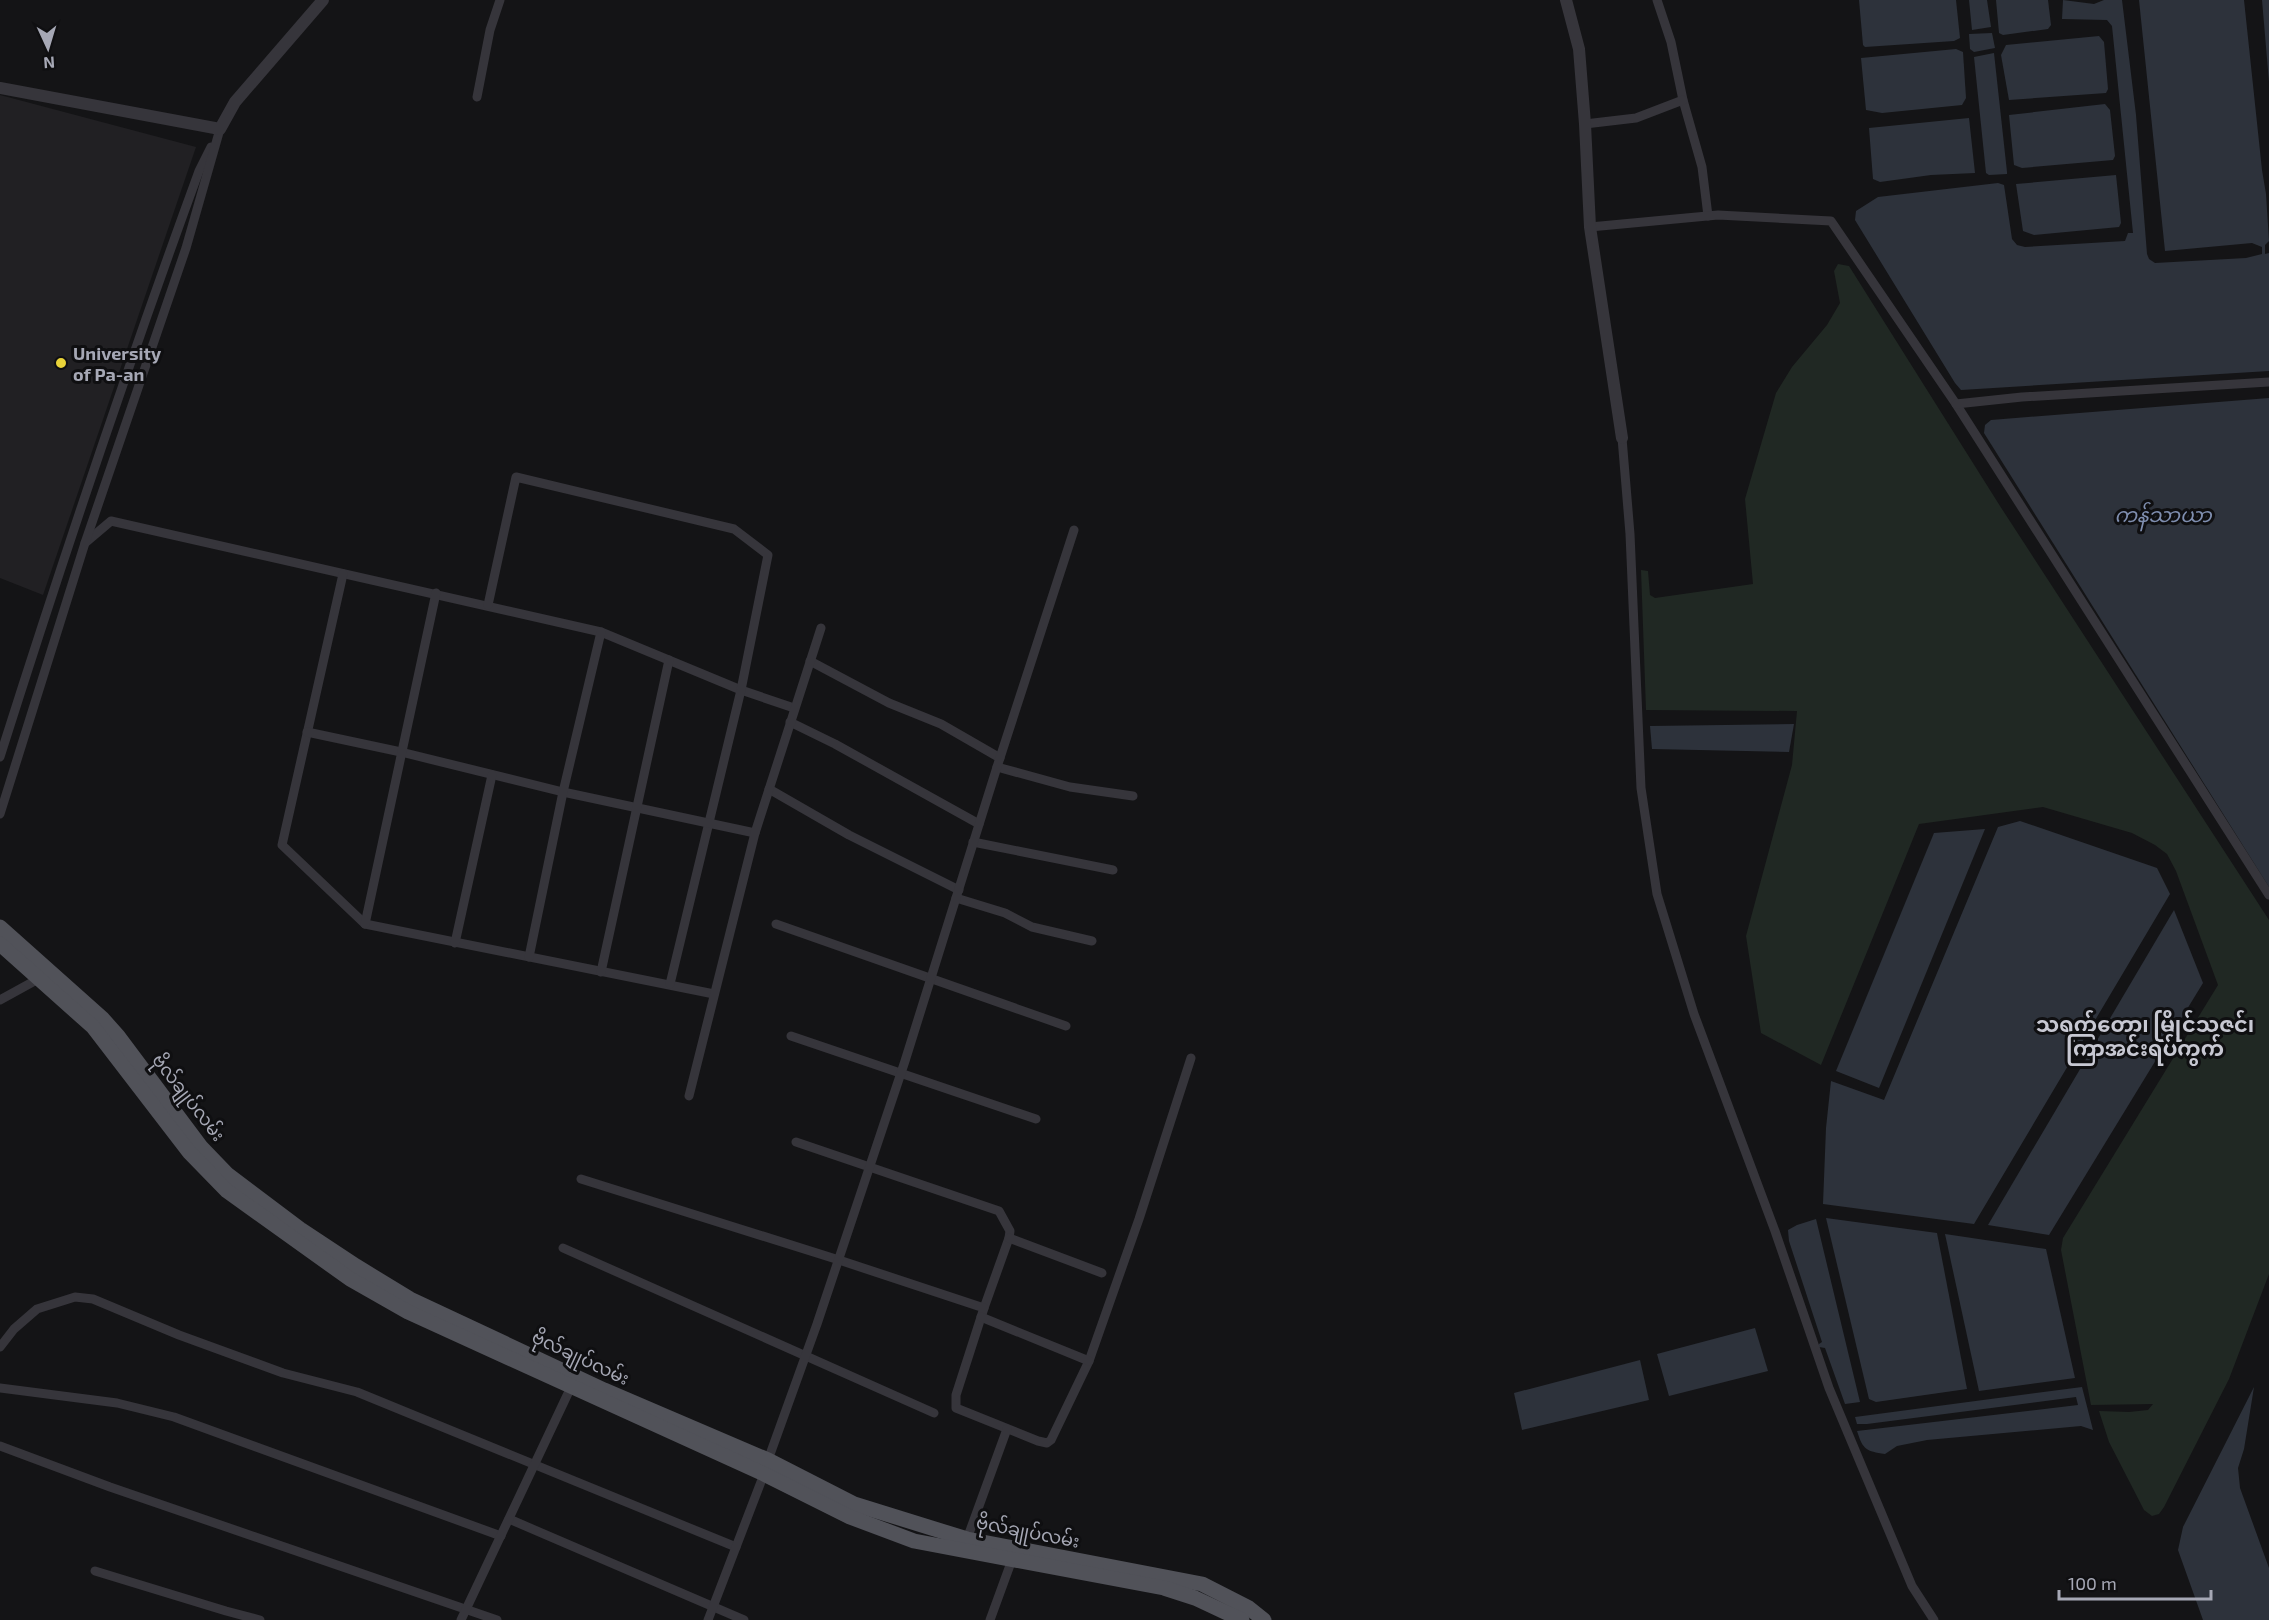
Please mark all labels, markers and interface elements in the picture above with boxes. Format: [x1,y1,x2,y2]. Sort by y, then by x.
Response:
north arrow [18,18,78,78]
text: N [43,54,56,73]
place label: University of Pa-an [73,342,162,385]
marker: University of Pa-an [54,356,68,370]
water label: ကန်သာယာ [2114,501,2212,532]
district label: သရက်တော၊ မြိုင်သဇင်၊ ကြာအင်းရပ်ကွက် [2036,1009,2254,1066]
street label: ဗိုလ်ချုပ်လမ်း [144,1048,231,1148]
street label: ဗိုလ်ချုပ်လမ်း [527,1323,634,1394]
street label: ဗိုလ်ချုပ်လမ်း [974,1508,1082,1557]
scale bar [2059,1563,2210,1601]
text: 100 m [2068,1572,2117,1594]

